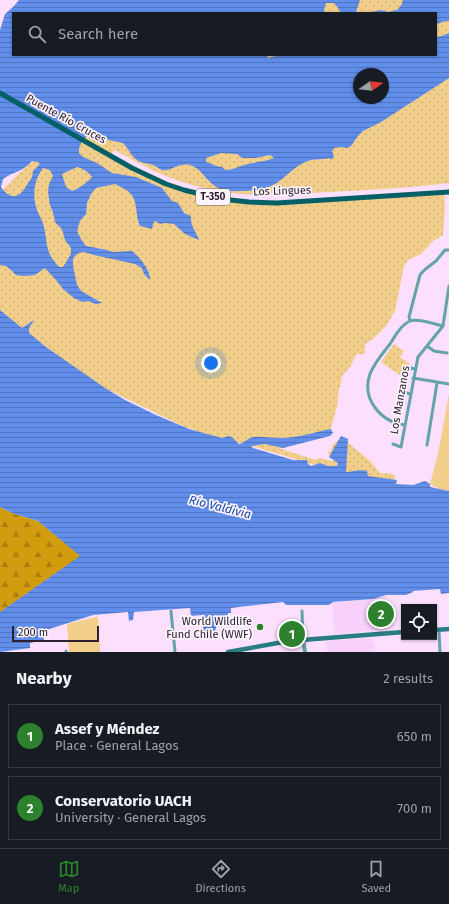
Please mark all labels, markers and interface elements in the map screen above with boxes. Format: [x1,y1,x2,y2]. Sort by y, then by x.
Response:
search box [12,12,437,56]
icon: search [26,23,48,45]
text: Search here [58,25,138,43]
north arrow [353,68,389,104]
street label: Puente Río Cruces [24,92,108,146]
street label: Los Lingues [253,183,311,199]
road number: T-350 [196,189,230,205]
your location [201,353,221,373]
street label: Los Manzanos [388,365,412,435]
water label: Río Valdivia [187,493,253,522]
pin: 2 [368,599,394,629]
map controls [401,604,437,640]
button: locate [401,604,437,640]
place label: World Wildlife Fund Chile (WWF) [166,615,252,641]
pin: 1 [279,619,305,649]
marker: World Wildlife Fund Chile (WWF) [255,622,265,632]
scale bar [12,624,99,643]
text: 200 m [18,626,48,639]
text: Nearby [16,668,71,689]
text: 2 results [383,671,433,686]
text: Assef y Méndez [55,720,160,738]
text: 1 [27,729,33,744]
text: 650 m [397,729,432,744]
text: Place · General Lagos [55,738,179,753]
text: Conservatorio UACH [55,792,192,810]
text: 2 [27,801,33,816]
text: 700 m [397,801,432,816]
text: University · General Lagos [55,810,206,825]
tab: Map [58,858,80,895]
tab: Directions [195,858,246,895]
tab: Saved [361,858,391,895]

